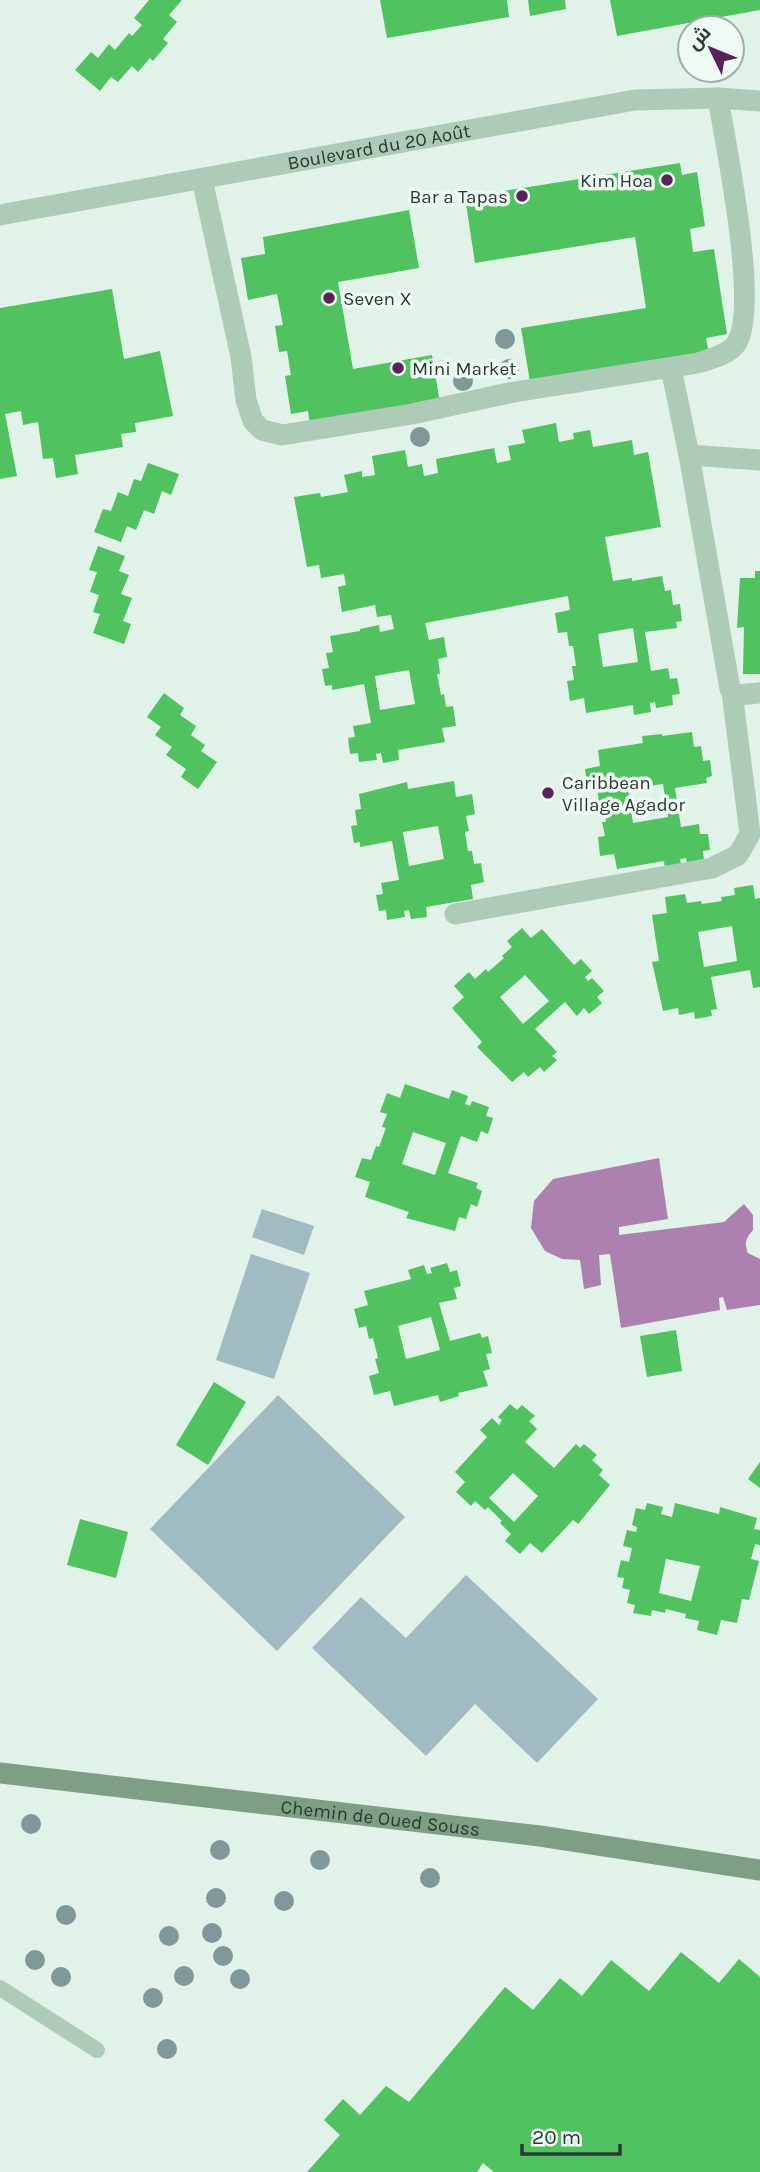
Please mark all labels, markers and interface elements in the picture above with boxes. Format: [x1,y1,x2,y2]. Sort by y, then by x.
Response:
north arrow [676,14,746,84]
text: ش [683,22,716,55]
street label: Boulevard du 20 Août [286,120,472,175]
place label: Kim Hoa [580,170,653,192]
marker: Kim Hoa [659,172,675,188]
place label: Bar a Tapas [410,186,508,208]
marker: Bar a Tapas [514,188,530,204]
place label: Seven X [343,288,412,310]
marker: Seven X [321,290,337,306]
place label: Mini Market [412,358,516,380]
marker: Mini Market [390,360,406,376]
place label: Caribbean Village Agador [562,772,685,816]
marker: Caribbean Village Agador [540,785,556,801]
street label: Chemin de Oued Souss [279,1796,481,1841]
scale bar [522,2112,620,2156]
text: 20 m [532,2125,581,2149]

